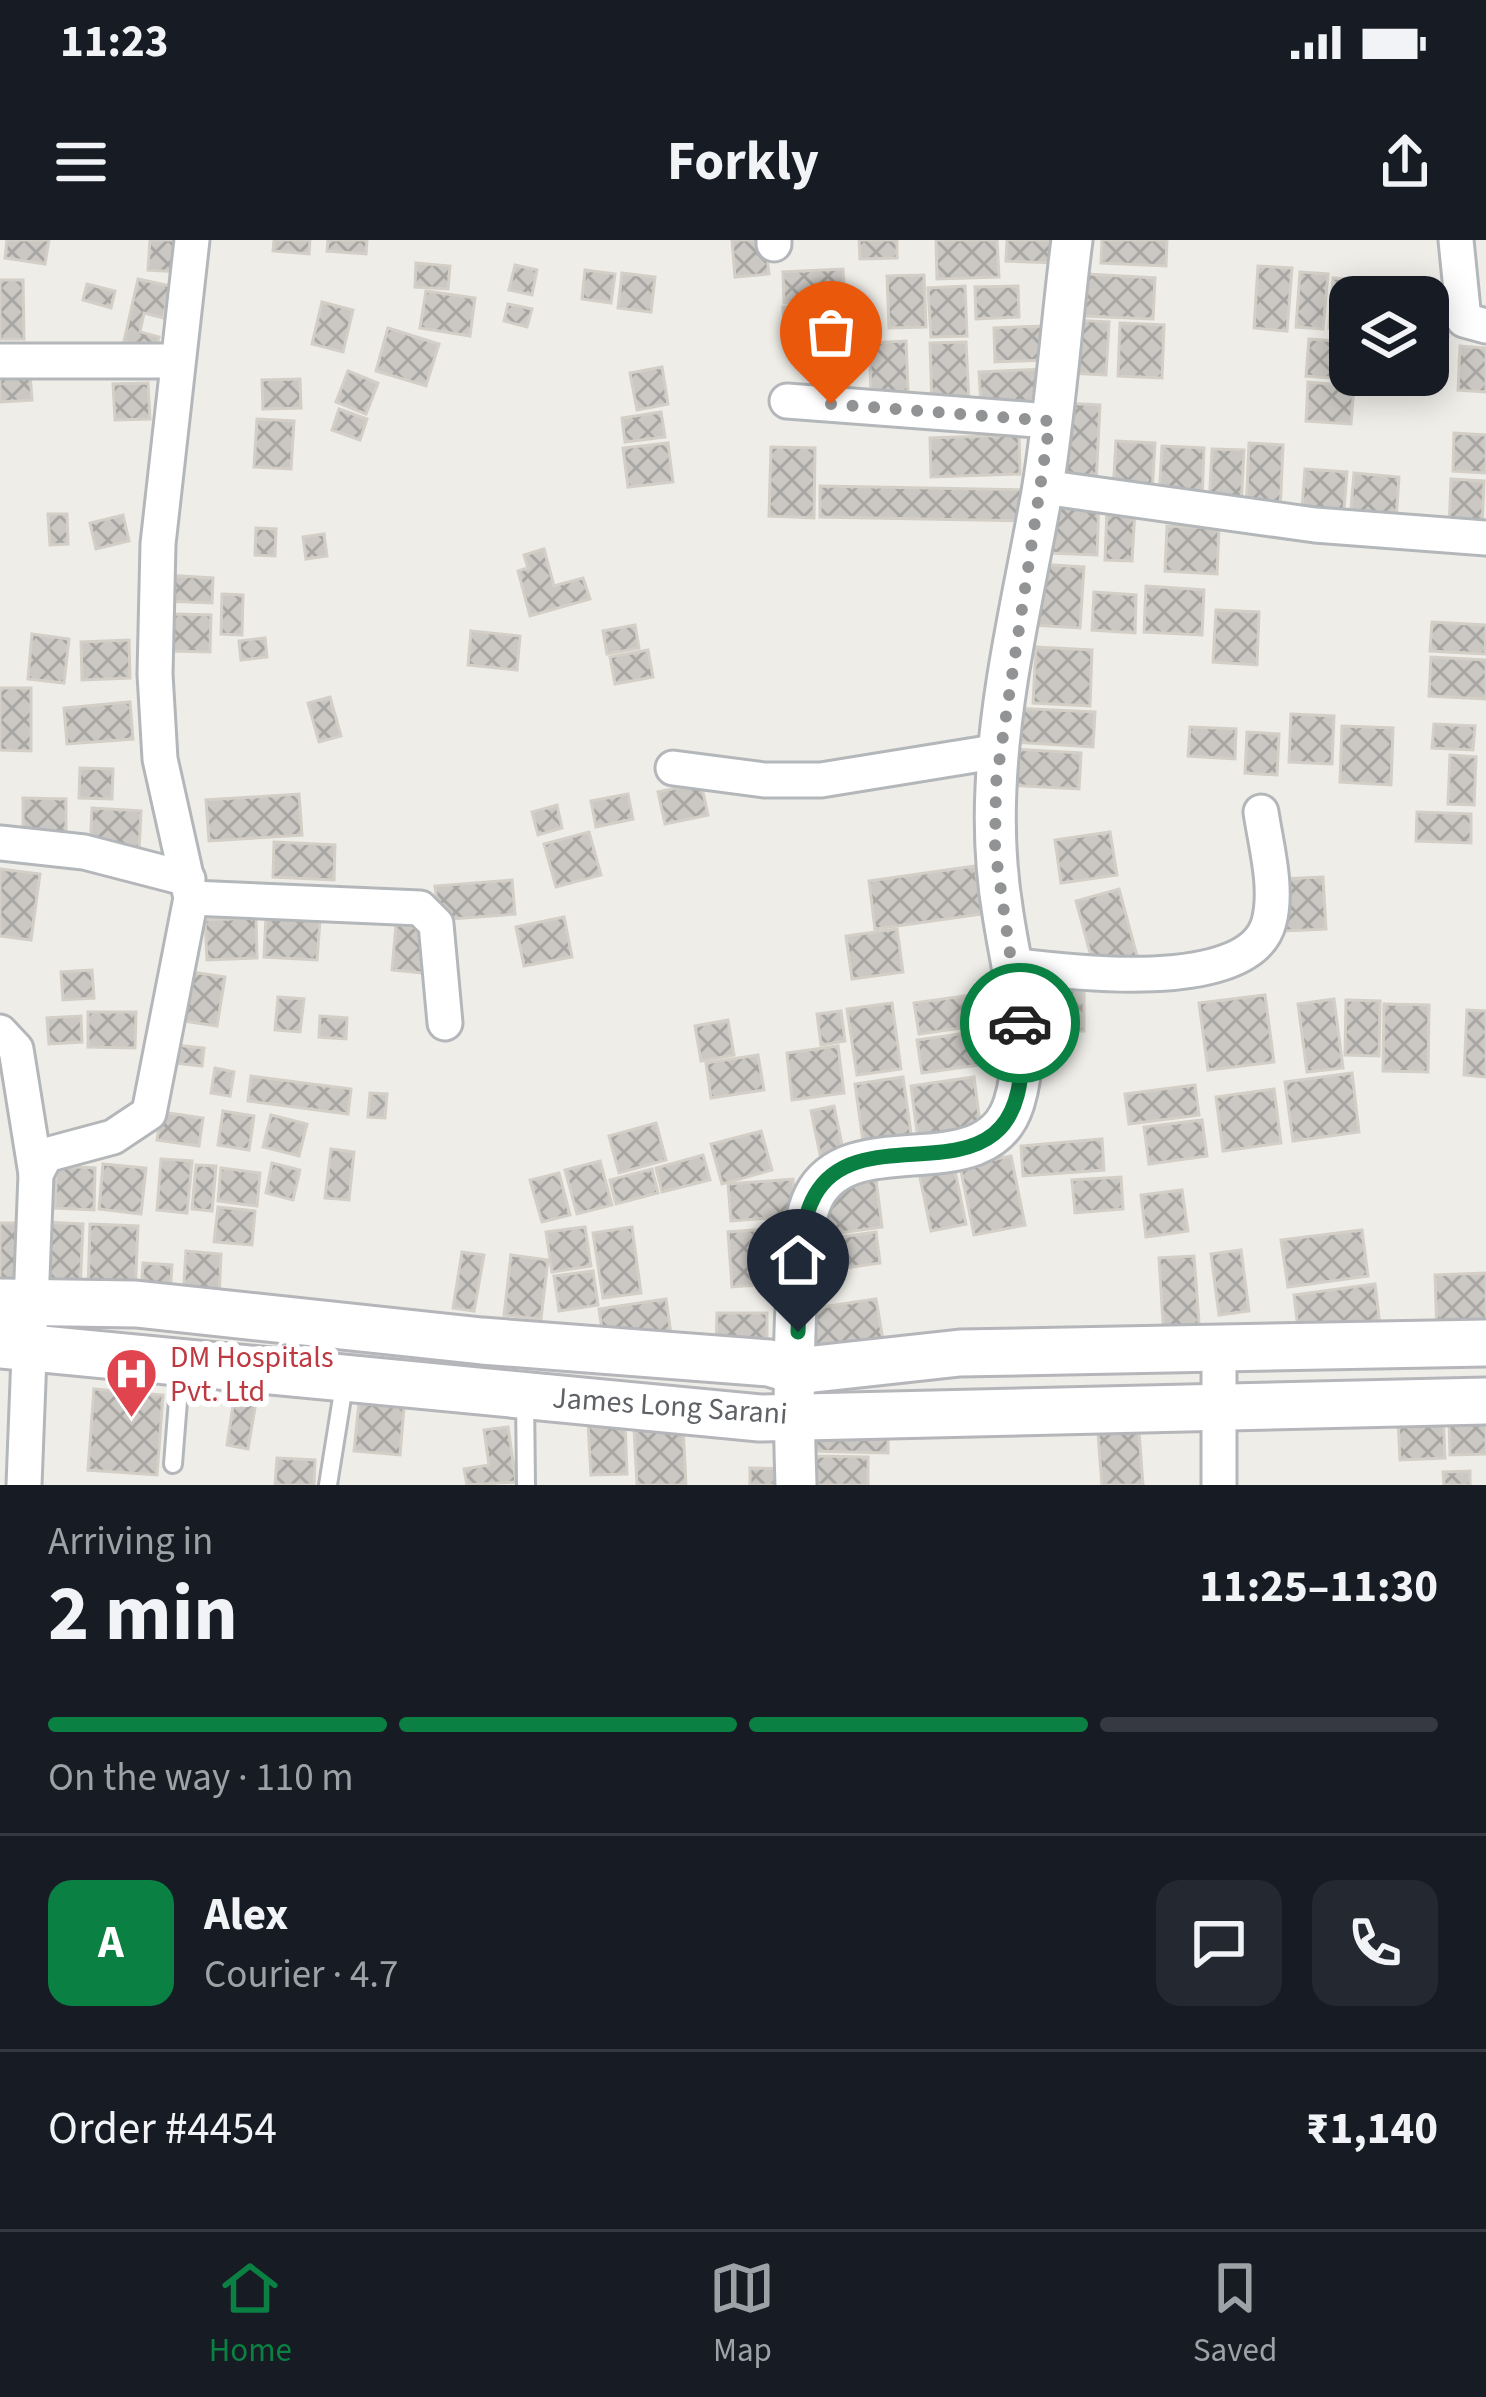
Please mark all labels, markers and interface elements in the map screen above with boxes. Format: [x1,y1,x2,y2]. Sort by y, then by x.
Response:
text: 11:23 [60,10,169,74]
text: Forkly [667,124,819,201]
icon: menu [48,129,114,195]
icon: share [1372,129,1438,195]
map controls [1329,276,1449,396]
button: layers [1329,276,1449,396]
pin [780,281,882,404]
icon: bag [798,299,864,365]
courier [960,963,1080,1083]
icon: car [987,990,1053,1056]
pin [747,1209,849,1332]
icon: home [765,1227,831,1293]
place label: DM Hospitals Pvt. Ltd [170,1336,333,1413]
hospital icon: DM Hospitals Pvt. Ltd [103,1346,159,1420]
street label: James Long Sarani [551,1376,789,1436]
text: Arriving in [48,1514,213,1570]
text: 11:25–11:30 [1199,1555,1438,1619]
text: 2 min [48,1559,238,1670]
text: On the way · 110 m [48,1750,354,1806]
button: chat [1156,1880,1282,2006]
button: phone [1312,1880,1438,2006]
text: Alex [204,1883,288,1947]
text: A [98,1911,124,1975]
text: Courier · 4.7 [204,1947,398,2003]
text: Order #4454 [48,2097,277,2161]
text: ₹1,140 [1306,2097,1438,2161]
tab: Home [209,2255,292,2374]
tab: Map [709,2255,775,2374]
tab: Saved [1193,2255,1277,2374]

